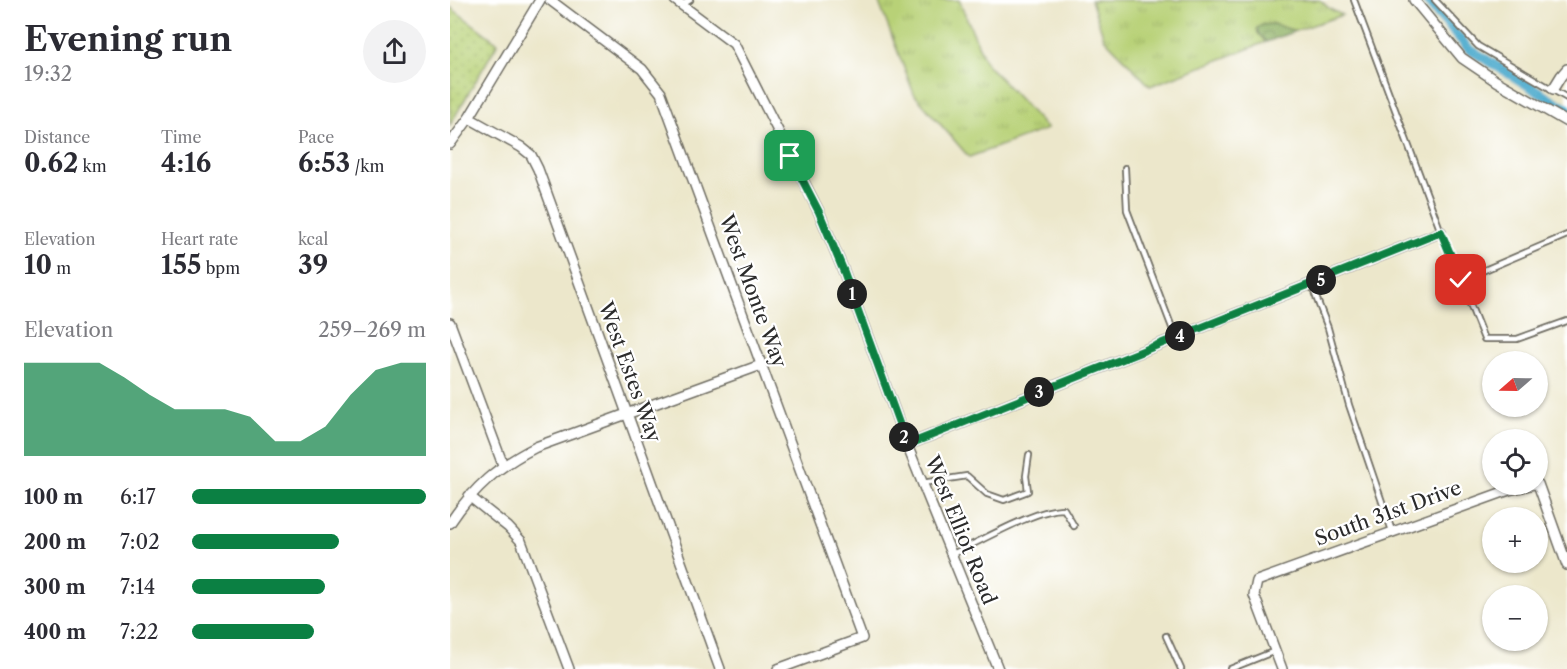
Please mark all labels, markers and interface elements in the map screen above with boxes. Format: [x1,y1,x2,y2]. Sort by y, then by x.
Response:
text: Evening run [24,19,232,60]
button: share [363,20,426,83]
text: 19:32 [24,62,72,86]
text: Distance [24,127,90,147]
text: Time [161,127,201,147]
text: Pace [298,127,334,147]
pin [764,130,815,181]
icon: arrive [773,139,806,172]
text: 0.62 [24,147,78,179]
text: 4:16 [161,147,211,179]
text: 6:53 [298,147,350,179]
text: km [78,156,107,176]
text: /km [350,156,385,176]
street label: West Monte Way [714,210,792,372]
text: Elevation [24,229,95,249]
text: Heart rate [161,229,238,249]
text: kcal [298,229,328,249]
text: 10 [24,249,52,281]
text: 155 [161,249,201,281]
text: 39 [298,249,328,281]
pin [1435,254,1486,305]
text: m [52,258,71,278]
text: bpm [201,258,240,278]
icon: check [1444,263,1477,296]
pin: 5 [1306,265,1336,295]
text: 5 [1317,270,1325,290]
pin: 1 [837,279,867,309]
text: 1 [848,284,856,304]
street label: West Estes Way [593,298,667,446]
text: Elevation [24,318,113,342]
text: 259–269 m [318,318,426,342]
pin: 4 [1165,321,1195,351]
text: 4 [1175,326,1185,346]
north arrow [1482,351,1548,417]
map controls [1482,351,1548,651]
pin: 3 [1024,377,1054,407]
text: 3 [1034,382,1044,402]
pin: 2 [889,422,919,452]
text: 2 [899,427,909,447]
button: locate [1482,429,1548,495]
street label: West Elliot Road [920,451,1002,608]
street label: South 31st Drive [1312,475,1464,551]
text: 100 m [24,485,83,509]
text: 6:17 [120,485,156,509]
button: + [1482,507,1548,573]
text: 200 m [24,530,86,554]
text: 7:02 [120,530,160,554]
text: 300 m [24,575,86,599]
text: 7:14 [120,575,155,599]
button: − [1482,585,1548,651]
text: 400 m [24,620,86,644]
text: 7:22 [120,620,158,644]

